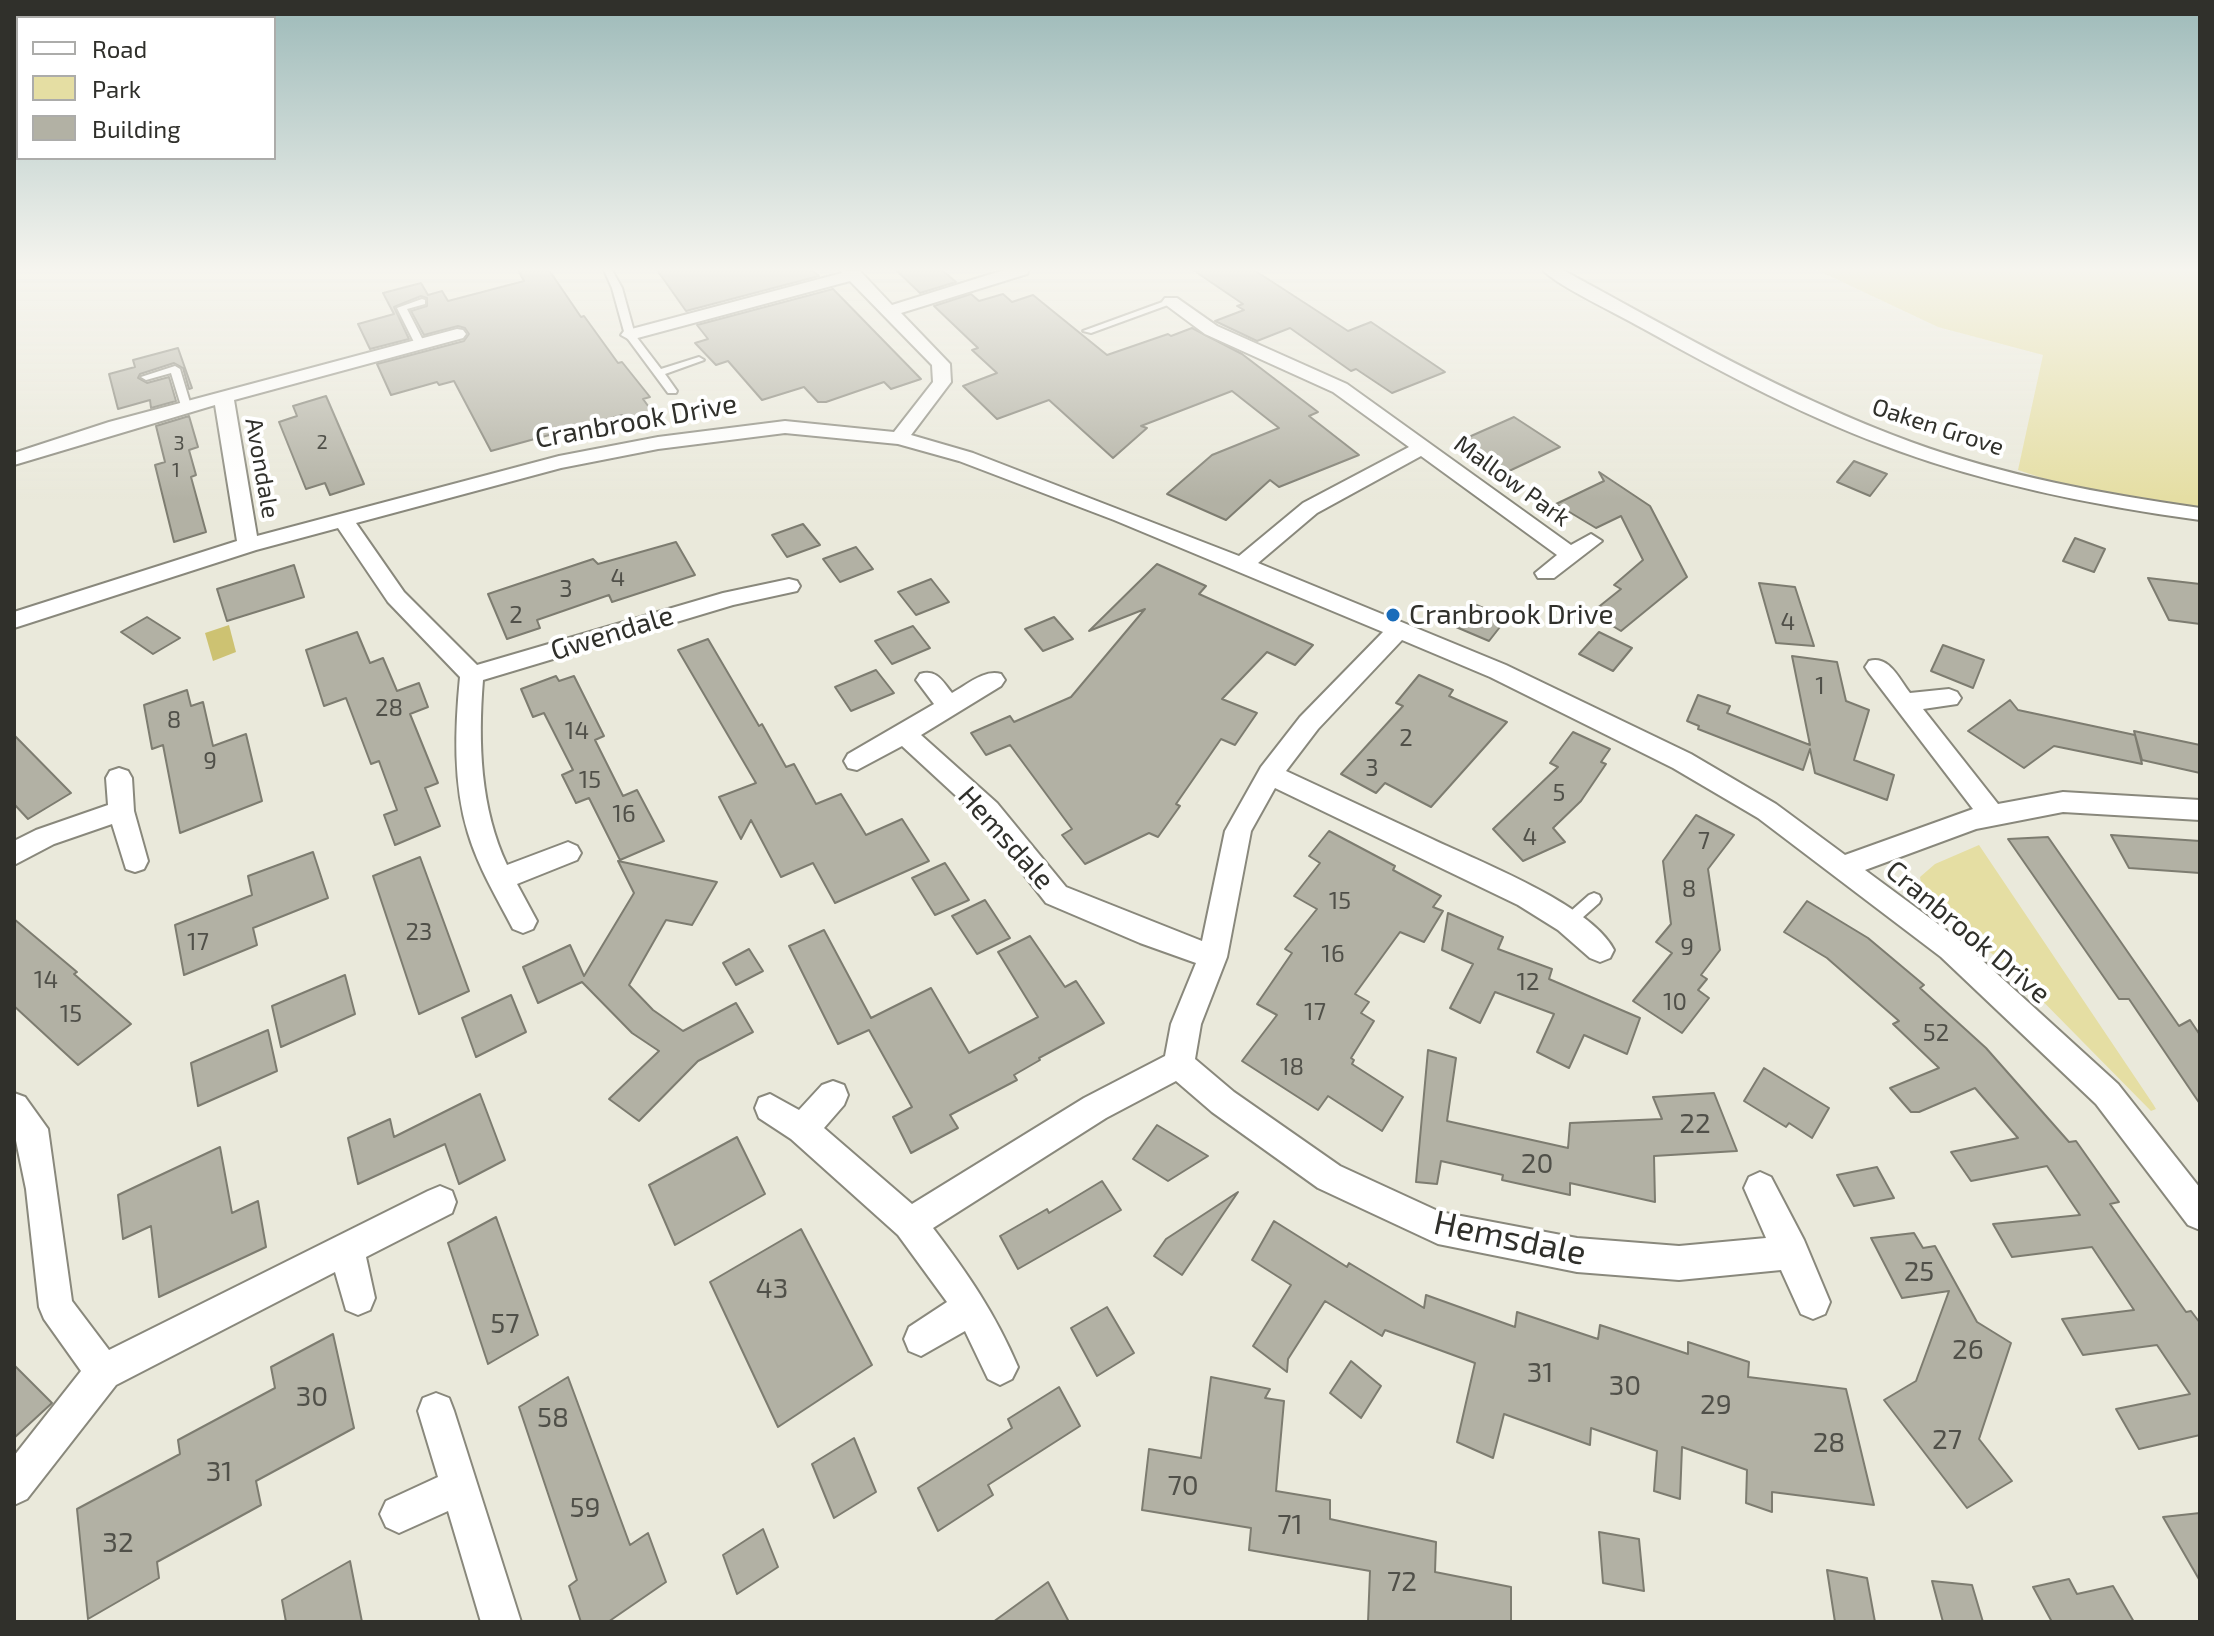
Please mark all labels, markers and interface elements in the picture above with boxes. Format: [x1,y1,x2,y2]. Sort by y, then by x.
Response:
legend [16,16,276,160]
text: Road [92,34,147,63]
text: Park [92,74,141,103]
text: Building [92,114,181,143]
street label: Cranbrook Drive [532,387,740,455]
street label: Oaken Grove [1869,392,2007,462]
street label: Avondale [239,415,285,521]
street label: Mallow Park [1448,429,1576,533]
house number: 2 [316,430,328,454]
house number: 3 [173,431,185,455]
house number: 1 [172,458,180,482]
house number: 4 [611,564,625,592]
house number: 3 [559,575,573,603]
street label: Gwendale [547,598,677,668]
place label: Cranbrook Drive [1409,598,1613,632]
house number: 2 [509,601,523,629]
marker: Cranbrook Drive [1384,606,1402,624]
house number: 4 [1781,608,1795,636]
house number: 1 [1815,672,1825,700]
house number: 28 [375,694,403,722]
house number: 8 [167,706,181,734]
house number: 14 [565,717,589,745]
house number: 2 [1399,724,1413,752]
house number: 9 [203,747,217,775]
house number: 3 [1365,754,1379,782]
house number: 15 [579,766,601,794]
street label: Hemsdale [951,779,1061,897]
house number: 5 [1553,779,1565,807]
house number: 16 [612,800,636,828]
house number: 4 [1523,823,1537,851]
house number: 7 [1698,827,1710,855]
street label: Cranbrook Drive [1879,853,2057,1011]
house number: 8 [1682,875,1696,903]
house number: 15 [1329,887,1351,915]
house number: 23 [406,918,432,946]
house number: 17 [187,928,209,956]
house number: 9 [1680,933,1694,961]
house number: 16 [1321,940,1345,968]
house number: 14 [34,966,58,994]
house number: 12 [1516,968,1540,996]
house number: 10 [1663,988,1687,1016]
house number: 17 [1304,998,1326,1026]
house number: 15 [60,1000,82,1028]
house number: 52 [1923,1019,1949,1047]
house number: 18 [1280,1053,1304,1081]
house number: 22 [1679,1107,1711,1141]
house number: 20 [1521,1147,1553,1181]
street label: Hemsdale [1430,1202,1590,1274]
house number: 25 [1904,1255,1934,1289]
house number: 43 [756,1272,788,1306]
house number: 57 [490,1307,520,1341]
house number: 26 [1952,1333,1984,1367]
house number: 31 [1527,1356,1553,1390]
house number: 30 [1609,1369,1641,1403]
house number: 30 [296,1380,328,1414]
house number: 29 [1700,1388,1732,1422]
house number: 58 [537,1401,569,1435]
house number: 27 [1932,1423,1962,1457]
house number: 28 [1813,1426,1845,1460]
house number: 31 [206,1455,232,1489]
house number: 70 [1167,1469,1199,1503]
house number: 59 [569,1491,601,1525]
house number: 71 [1277,1508,1303,1542]
house number: 32 [102,1526,134,1560]
house number: 72 [1387,1565,1417,1599]

